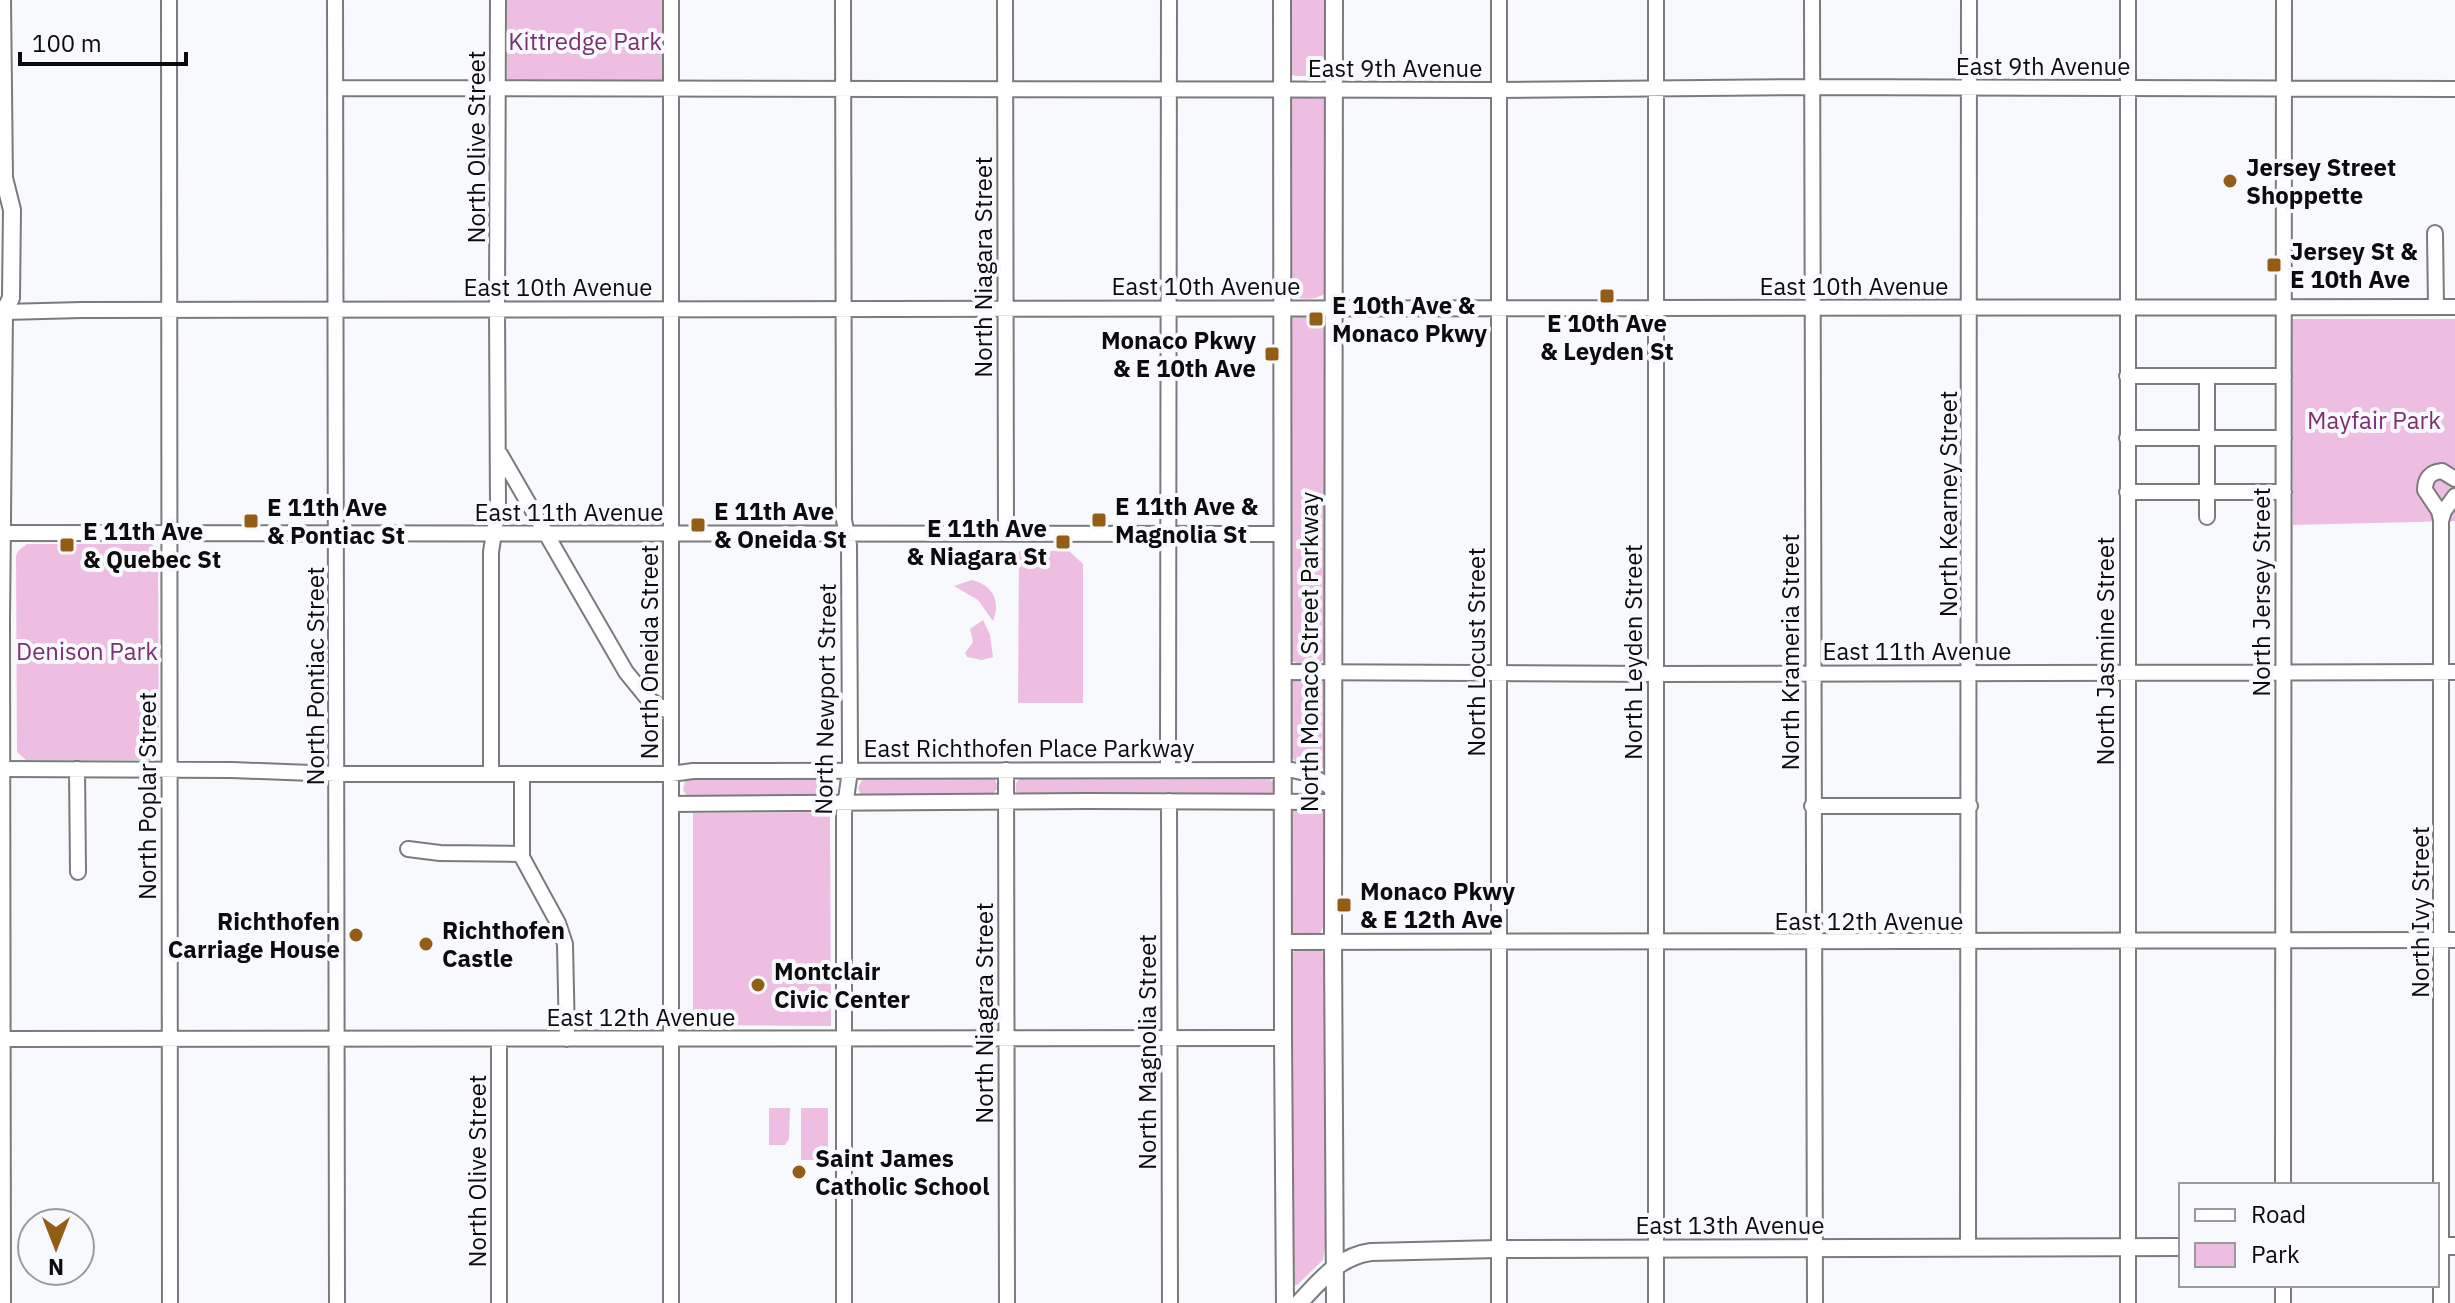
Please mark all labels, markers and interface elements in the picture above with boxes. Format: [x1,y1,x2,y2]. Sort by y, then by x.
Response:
scale bar [20,16,186,66]
park label: Kittredge Park [508,25,662,57]
text: 100 m [32,27,102,59]
street label: East 9th Avenue [1956,50,2130,82]
street label: North Olive Street [460,51,492,243]
street label: East 9th Avenue [1308,52,1482,84]
place label: Jersey Street Shoppette [2246,151,2396,211]
street label: North Niagara Street [967,156,999,378]
marker: Jersey Street Shoppette [2221,172,2239,190]
place label: Jersey St & E 10th Ave [2290,235,2418,295]
marker: Jersey St & E 10th Ave [2265,256,2283,274]
street label: East 10th Avenue [1111,270,1301,302]
street label: East 10th Avenue [1759,270,1949,302]
street label: East 10th Avenue [463,271,653,303]
marker: E 10th Ave & Leyden St [1598,287,1616,305]
place label: E 10th Ave & Monaco Pkwy [1332,289,1487,349]
place label: E 10th Ave & Leyden St [1540,307,1674,367]
marker: E 10th Ave & Monaco Pkwy [1307,310,1325,328]
place label: Monaco Pkwy & E 10th Ave [1101,324,1256,384]
marker: Monaco Pkwy & E 10th Ave [1263,345,1281,363]
street label: North Kearney Street [1932,391,1964,617]
park label: Mayfair Park [2307,404,2441,436]
street label: North Jersey Street [2245,487,2277,697]
place label: E 11th Ave & Magnolia St [1115,490,1259,550]
place label: E 11th Ave & Pontiac St [267,491,405,551]
street label: North Monaco Street Parkway [1293,492,1325,812]
place label: E 11th Ave & Oneida St [714,495,847,555]
street label: East 11th Avenue [474,496,664,528]
marker: E 11th Ave & Magnolia St [1090,511,1108,529]
marker: E 11th Ave & Pontiac St [242,512,260,530]
place label: E 11th Ave & Niagara St [907,512,1047,572]
place label: E 11th Ave & Quebec St [83,515,221,575]
marker: E 11th Ave & Oneida St [689,516,707,534]
marker: E 11th Ave & Niagara St [1054,533,1072,551]
street label: North Krameria Street [1774,534,1806,770]
marker: E 11th Ave & Quebec St [58,536,76,554]
street label: North Jasmine Street [2089,536,2121,766]
street label: North Oneida Street [633,544,665,760]
street label: North Leyden Street [1617,544,1649,760]
street label: North Locust Street [1460,547,1492,757]
street label: North Pontiac Street [299,567,331,785]
street label: North Newport Street [807,583,843,815]
park label: Denison Park [16,635,158,667]
street label: East 11th Avenue [1822,635,2012,667]
street label: North Poplar Street [131,692,163,900]
street label: East Richthofen Place Parkway [863,732,1195,764]
street label: North Ivy Street [2404,826,2436,998]
place label: Monaco Pkwy & E 12th Ave [1360,875,1515,935]
marker: Monaco Pkwy & E 12th Ave [1335,896,1353,914]
street label: North Niagara Street [968,902,1000,1124]
place label: Richthofen Carriage House [168,905,340,965]
street label: East 12th Avenue [1774,905,1964,937]
place label: Richthofen Castle [442,914,565,974]
marker: Richthofen Carriage House [347,926,365,944]
street label: North Magnolia Street [1131,934,1163,1170]
marker: Richthofen Castle [417,935,435,953]
place label: Montclair Civic Center [774,955,910,1015]
marker: Montclair Civic Center [749,976,767,994]
street label: East 12th Avenue [546,1001,736,1033]
street label: North Olive Street [461,1075,493,1267]
place label: Saint James Catholic School [815,1142,989,1202]
marker: Saint James Catholic School [790,1163,808,1181]
legend [2179,1183,2439,1287]
text: Road [2251,1198,2306,1230]
north arrow [16,1207,96,1287]
street label: East 13th Avenue [1635,1209,1825,1241]
text: Park [2251,1238,2300,1270]
text: N [48,1253,64,1282]

